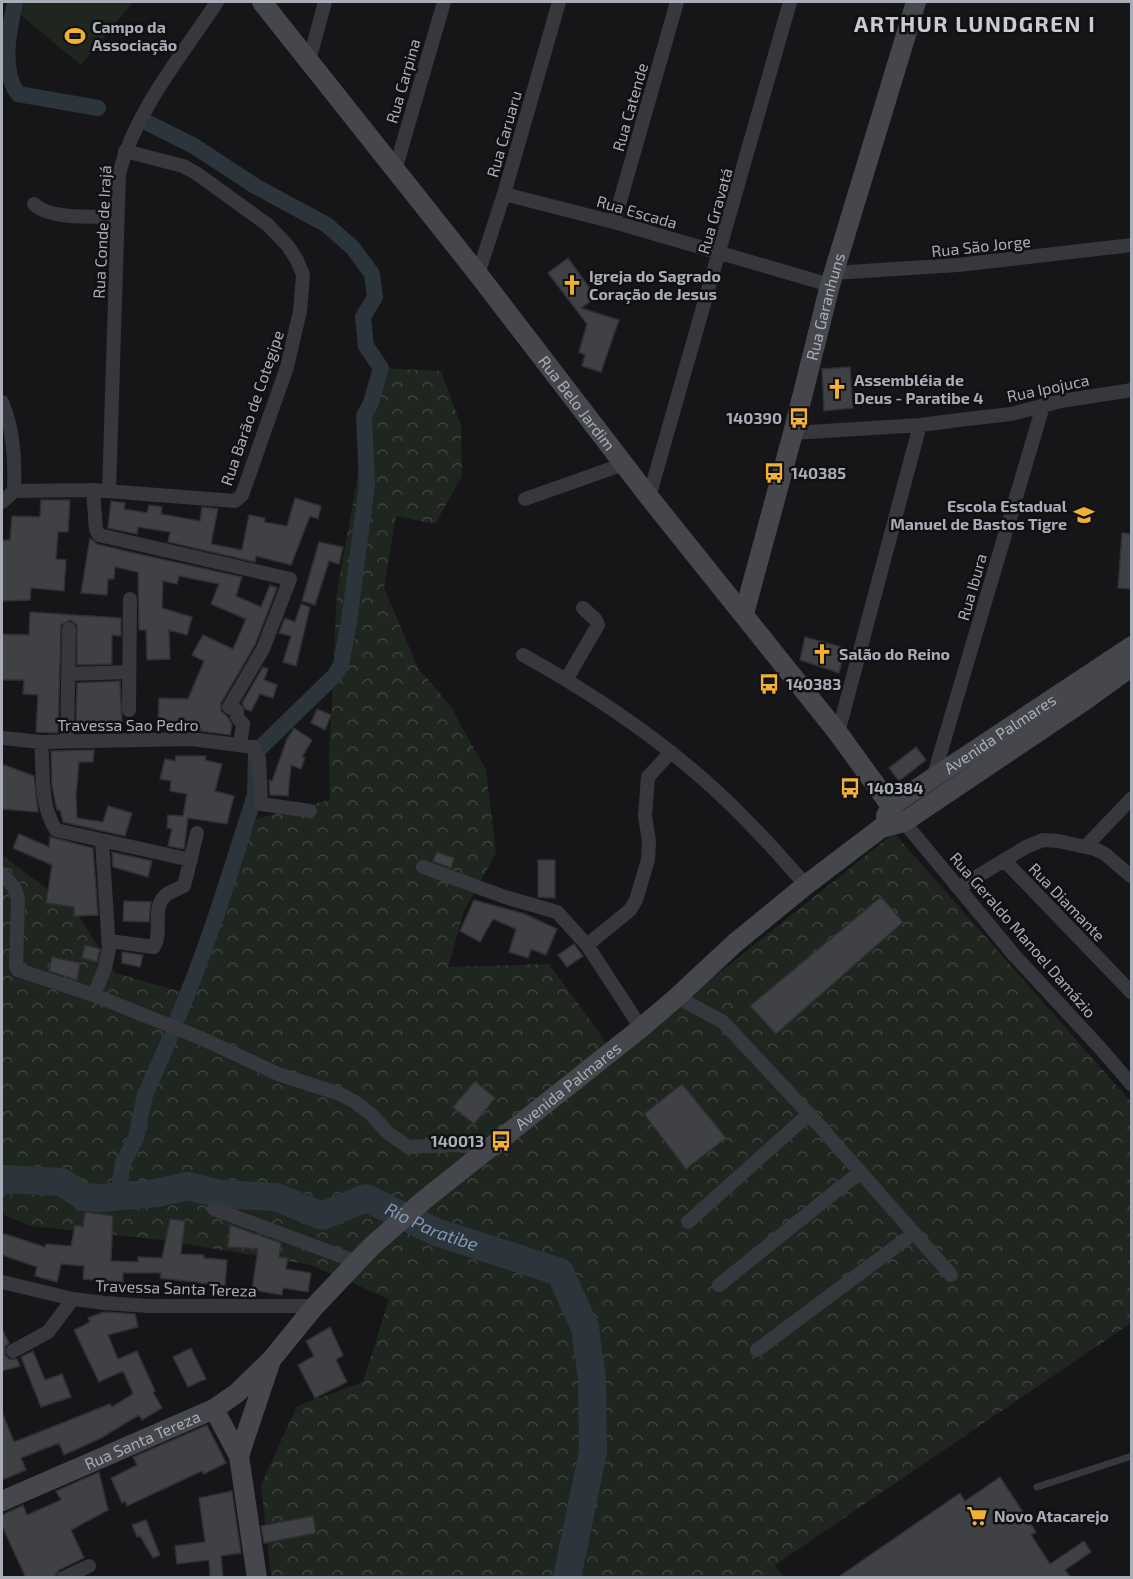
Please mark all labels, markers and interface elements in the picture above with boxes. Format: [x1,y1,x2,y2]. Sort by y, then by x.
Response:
district label: ARTHUR LUNDGREN I [854,10,1096,36]
place label: Campo da Associação [92,17,177,56]
sports icon: Campo da Associação [63,24,87,48]
street label: Rua Carpina [381,36,424,125]
street label: Rua Catende [608,60,651,153]
street label: Rua Caruaru [482,88,525,179]
street label: Rua Conde de Irajá [89,165,115,299]
street label: Rua Gravatá [693,166,736,256]
street label: Rua Escada [595,191,680,232]
street label: Rua São Jorge [930,231,1032,260]
street label: Rua Garanhuns [802,250,848,362]
place label: Igreja do Sagrado Coração de Jesus [589,266,721,305]
church icon: Igreja do Sagrado Coração de Jesus [560,273,584,297]
street label: Rua Barão de Cotegipe [216,328,287,488]
street label: Rua Belo Jardim [535,351,620,454]
place label: Assembléia de Deus - Paratibe 4 [854,370,983,407]
street label: Rua Ipojuca [1005,370,1091,406]
church icon: Assembléia de Deus - Paratibe 4 [825,377,849,401]
bus stop icon: 140390 [787,406,811,430]
place label: 140390 [726,408,782,427]
bus stop icon: 140385 [762,461,786,485]
place label: 140385 [791,463,846,482]
place label: Escola Estadual Manuel de Bastos Tigre [890,496,1068,533]
school or university icon: Escola Estadual Manuel de Bastos Tigre [1072,503,1096,527]
street label: Rua Ibura [953,551,990,623]
church icon: Salão do Reino [810,642,834,666]
place label: Salão do Reino [839,644,950,663]
bus stop icon: 140383 [757,672,781,696]
place label: 140383 [786,674,841,693]
street label: Avenida Palmares [940,689,1059,777]
street label: Travessa Sao Pedro [57,715,199,734]
bus stop icon: 140384 [838,776,862,800]
place label: 140384 [867,778,923,797]
street label: Rua Geraldo Manoel Damázio [946,848,1100,1021]
street label: Rua Diamante [1025,859,1109,945]
street label: Avenida Palmares [511,1038,625,1133]
bus stop icon: 140013 [489,1129,513,1153]
place label: 140013 [431,1131,484,1150]
water label: Rio Paratibe [382,1197,482,1255]
street label: Travessa Santa Tereza [95,1275,257,1300]
street label: Rua Santa Tereza [81,1406,203,1473]
supermarket icon: Novo Atacarejo [965,1504,989,1528]
place label: Novo Atacarejo [994,1506,1109,1525]

